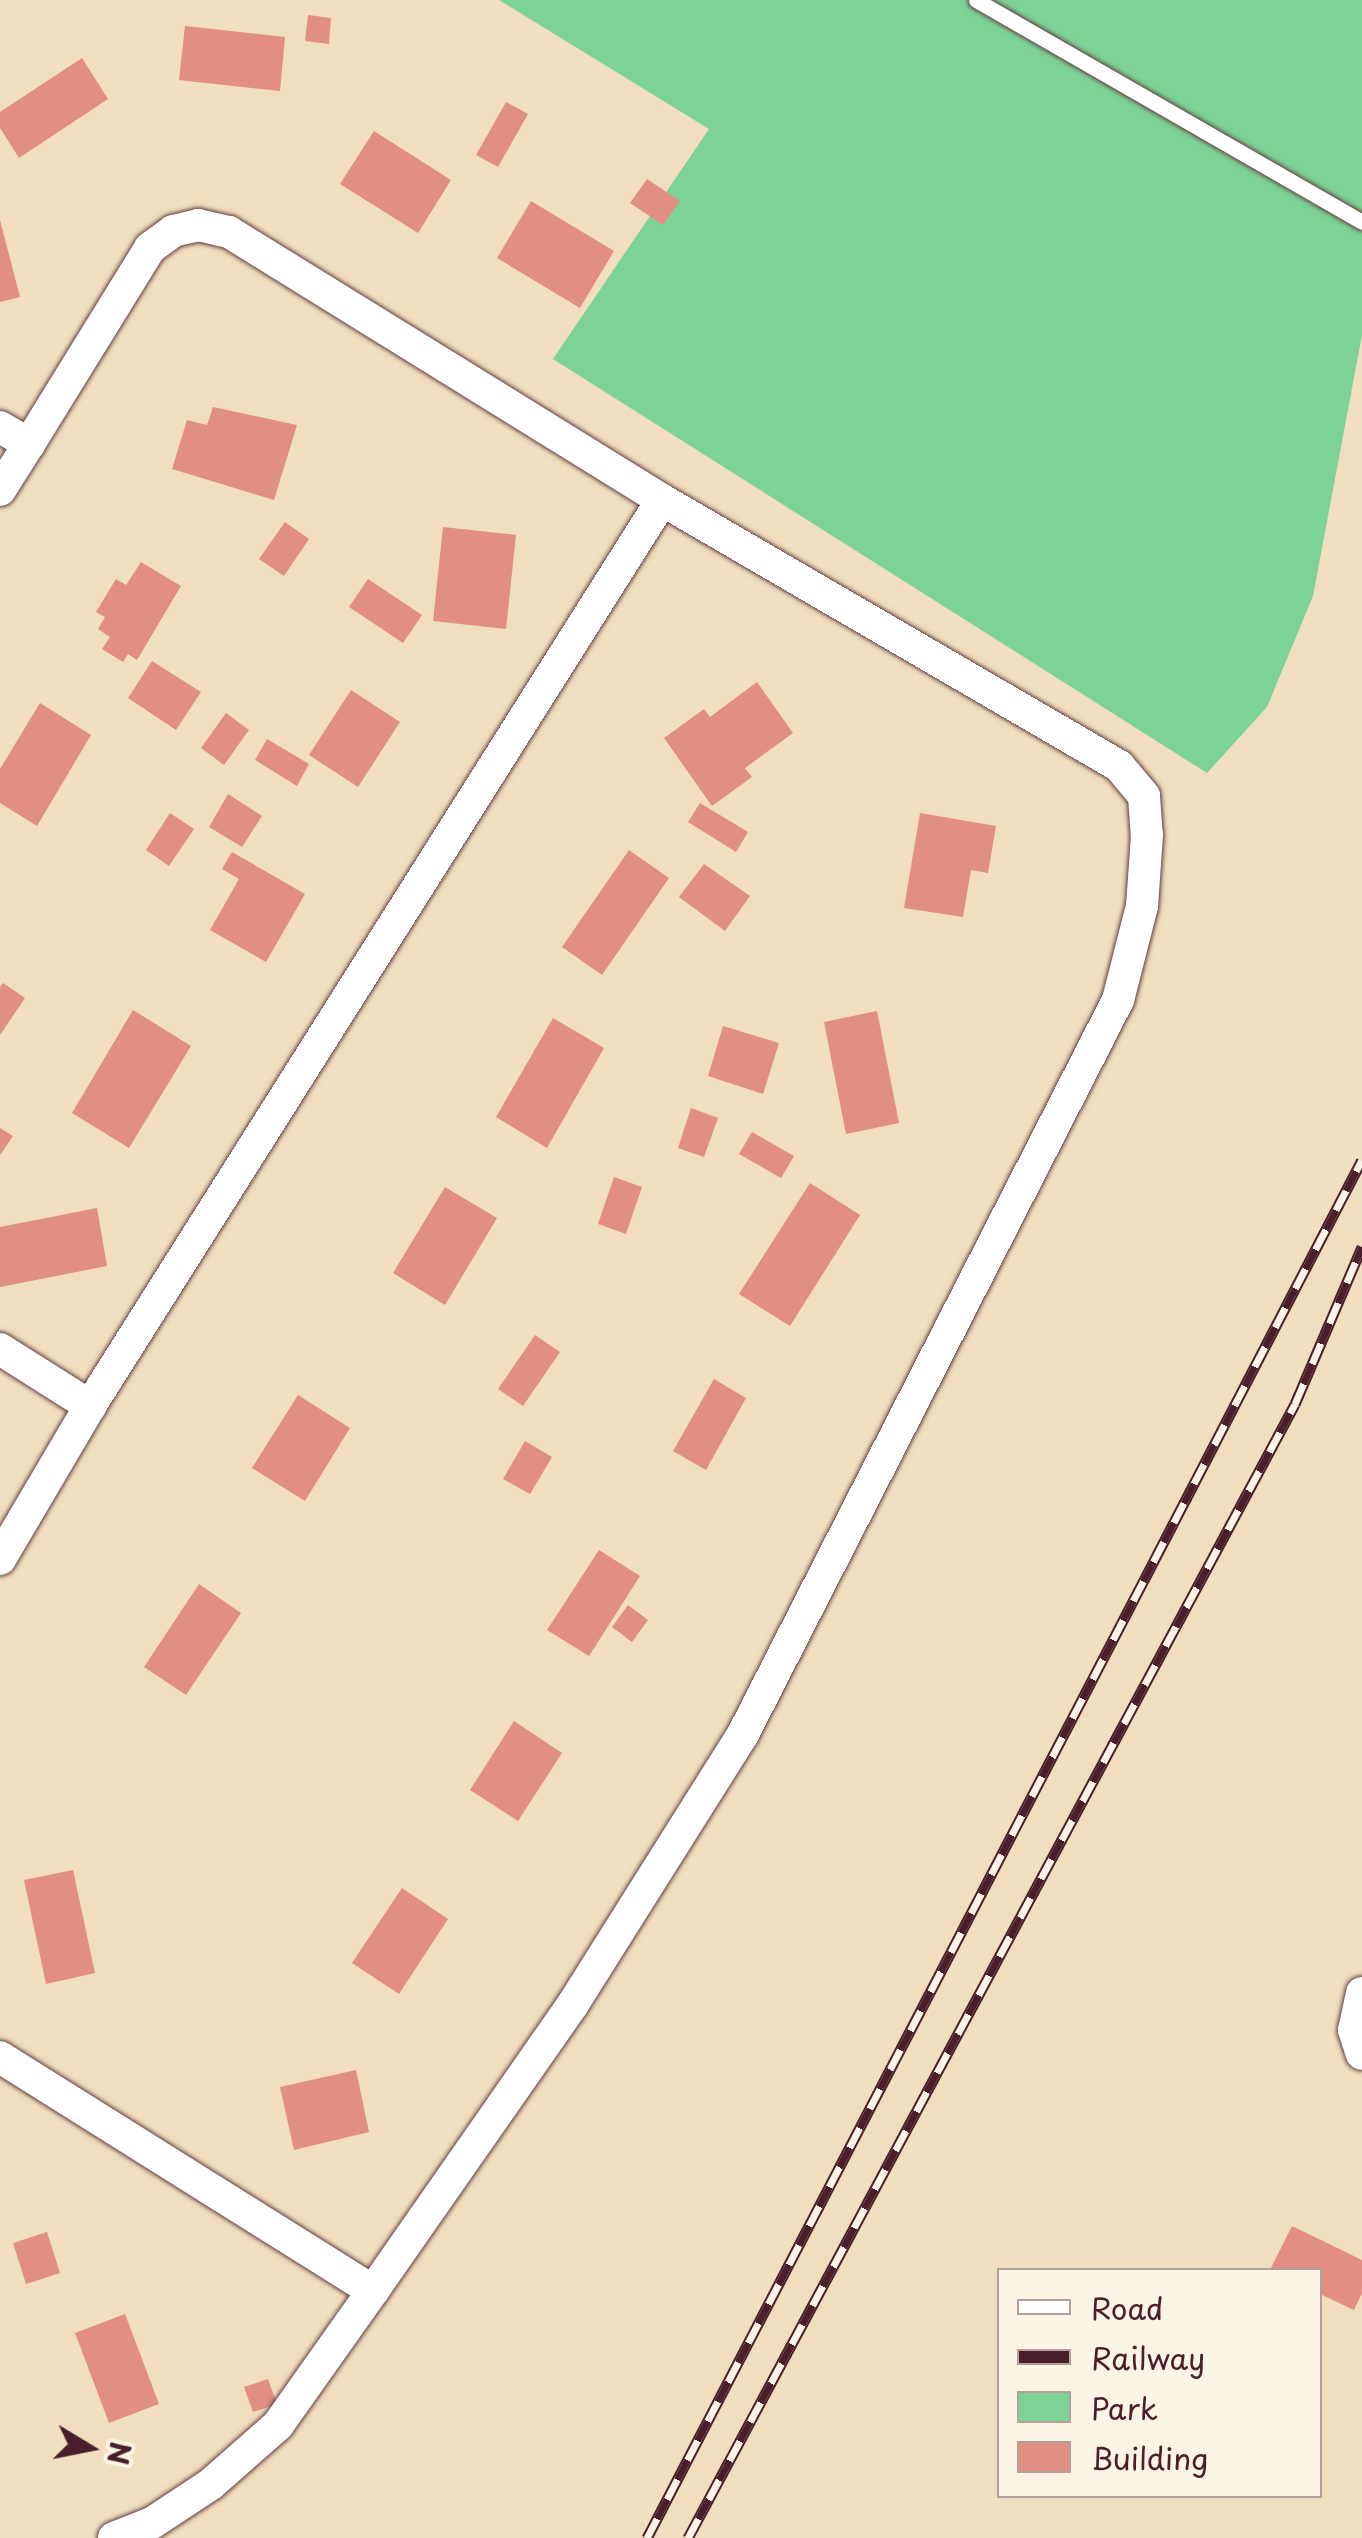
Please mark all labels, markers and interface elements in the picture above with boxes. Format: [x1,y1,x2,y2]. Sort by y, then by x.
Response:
legend [997,2268,1322,2498]
text: Road [1091,2285,1164,2330]
text: Railway [1091,2335,1205,2380]
text: Park [1091,2385,1158,2430]
north arrow [40,2398,140,2498]
text: Building [1091,2435,1208,2480]
text: N [97,2439,143,2468]

